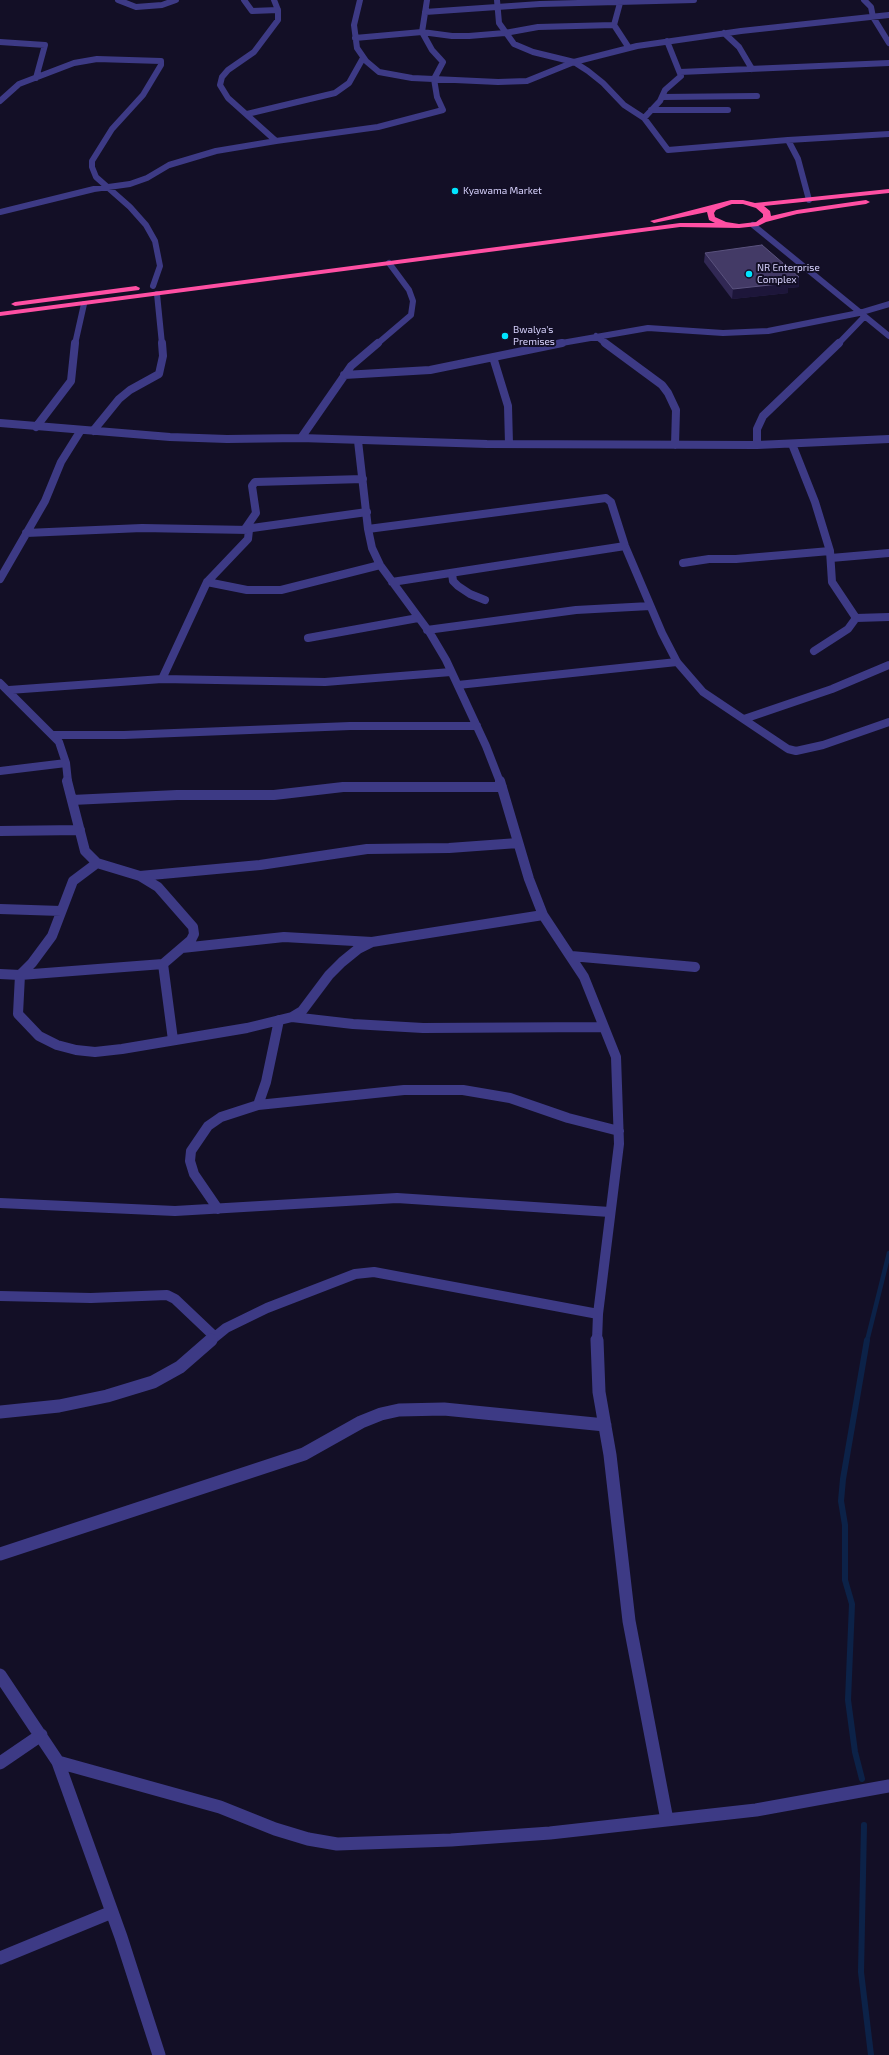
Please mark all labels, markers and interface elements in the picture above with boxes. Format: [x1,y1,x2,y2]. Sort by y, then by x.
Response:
place label: Kyawama Market [463,185,542,197]
marker: Kyawama Market [450,186,460,196]
place label: NR Enterprise Complex [757,262,820,286]
marker: NR Enterprise Complex [744,269,754,279]
place label: Bwalya's Premises [513,324,555,348]
marker: Bwalya's Premises [500,331,510,341]

